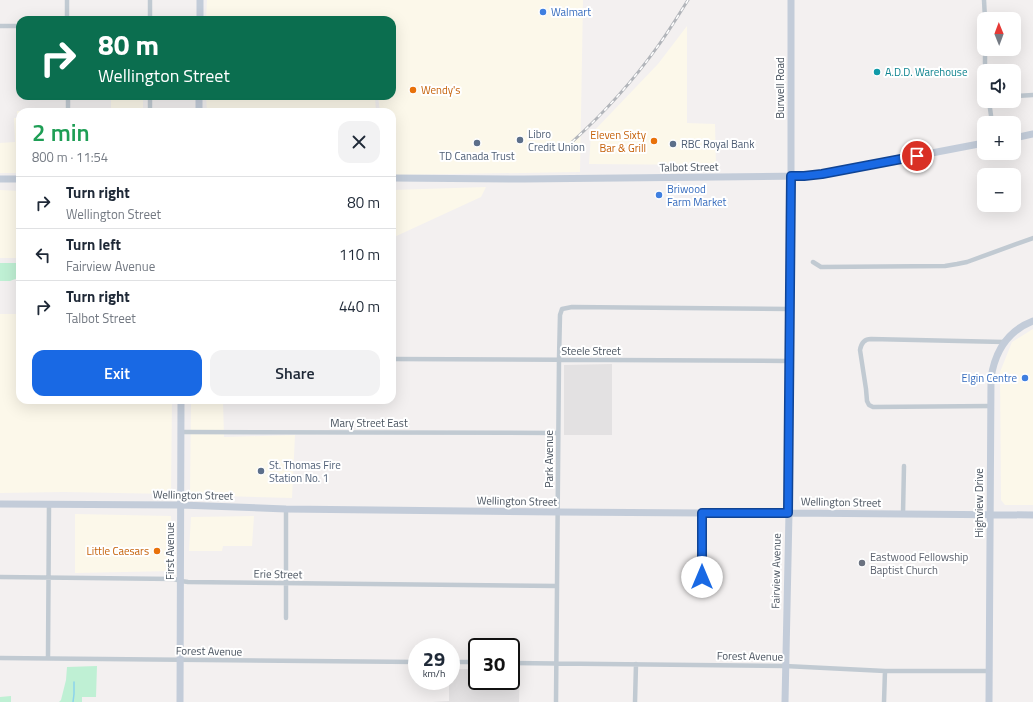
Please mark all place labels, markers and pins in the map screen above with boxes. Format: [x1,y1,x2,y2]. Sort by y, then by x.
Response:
place label: Walmart [551,4,591,20]
marker: Walmart [538,7,548,17]
place label: A.D.D. Warehouse [885,64,968,80]
marker: A.D.D. Warehouse [872,67,882,77]
place label: Wendy's [421,82,460,98]
marker: Wendy's [408,85,418,95]
place label: Libro Credit Union [528,126,585,155]
place label: Eleven Sixty Bar & Grill [590,127,647,156]
marker: Libro Credit Union [515,135,525,145]
marker: Eleven Sixty Bar & Grill [649,136,659,146]
place label: RBC Royal Bank [681,136,755,152]
marker: TD Canada Trust [472,138,482,148]
marker: RBC Royal Bank [668,139,678,149]
pin [900,139,934,173]
place label: TD Canada Trust [439,148,515,164]
place label: Briwood Farm Market [667,181,727,210]
marker: Briwood Farm Market [654,190,664,200]
place label: Elgin Centre [962,370,1017,386]
marker: Elgin Centre [1020,373,1030,383]
place label: St. Thomas Fire Station No. 1 [269,457,341,486]
marker: St. Thomas Fire Station No. 1 [256,466,266,476]
place label: Little Caesars [86,543,149,559]
marker: Little Caesars [152,546,162,556]
place label: Eastwood Fellowship Baptist Church [870,549,968,578]
marker: Eastwood Fellowship Baptist Church [857,558,867,568]

